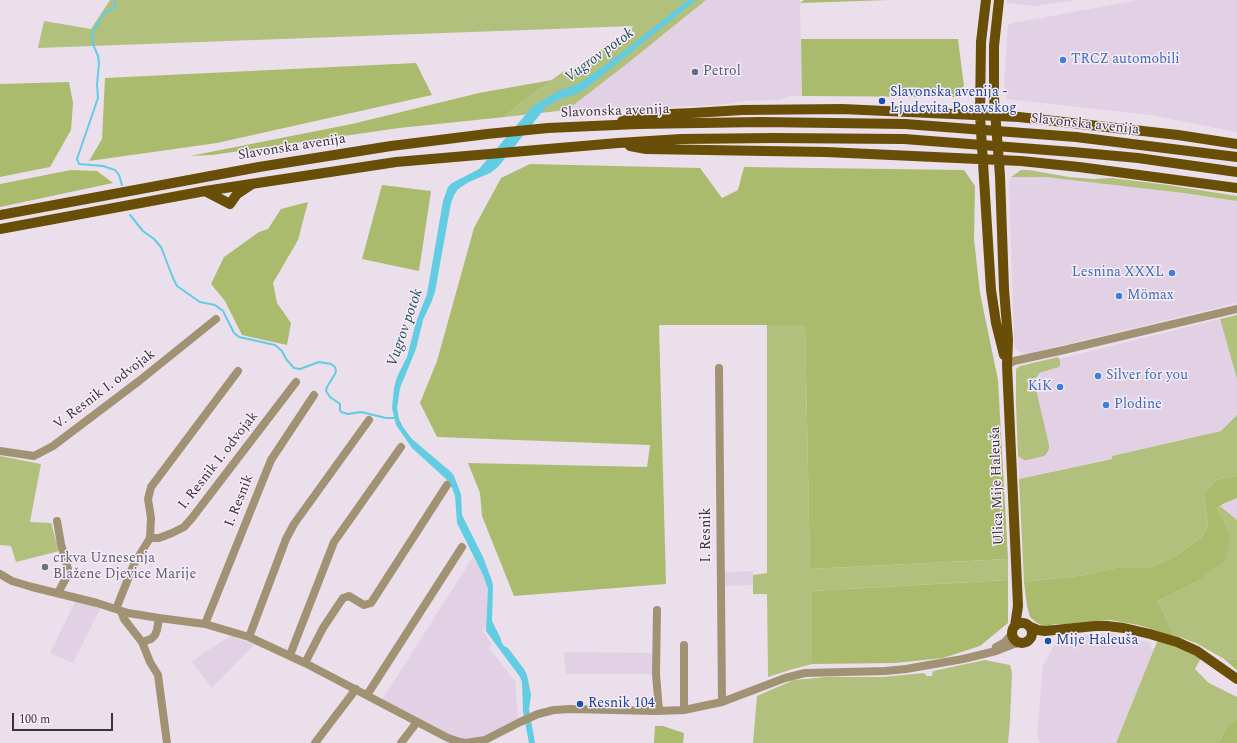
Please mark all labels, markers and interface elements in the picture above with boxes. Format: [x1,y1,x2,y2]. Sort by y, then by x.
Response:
water label: Vugrov potok [562,25,638,87]
place label: TRCZ automobili [1071,52,1180,68]
marker: TRCZ automobili [1058,55,1068,65]
place label: Petrol [703,64,741,80]
marker: Petrol [690,67,700,77]
place label: Slavonska avenija - Ljudevita Posavskog [890,85,1017,118]
marker: Slavonska avenija - Ljudevita Posavskog [877,96,887,106]
street label: Slavonska avenija [560,102,670,122]
street label: Slavonska avenija [1030,111,1140,139]
street label: Slavonska avenija [237,131,347,165]
place label: Lesnina XXXL [1072,265,1164,281]
marker: Lesnina XXXL [1167,268,1177,278]
water label: Vugrov potok [384,287,428,369]
place label: Mömax [1127,288,1174,304]
marker: Mömax [1114,291,1124,301]
street label: V. Resnik I. odvojak [51,346,159,434]
place label: Silver for you [1106,368,1188,384]
marker: Silver for you [1093,371,1103,381]
place label: KiK [1028,379,1052,395]
marker: KiK [1055,382,1065,392]
place label: Plodine [1114,397,1162,413]
marker: Plodine [1101,400,1111,410]
street label: I. Resnik I. odvojak [176,409,262,513]
street label: Ulica Mije Haleuša [988,426,1008,546]
street label: I. Resnik [222,472,258,530]
street label: I. Resnik [699,508,715,562]
place label: crkva Uznesenja Blažene Djevice Marije [53,551,196,584]
marker: crkva Uznesenja Blažene Djevice Marije [40,562,50,572]
place label: Mije Haleuša [1056,633,1138,649]
marker: Mije Haleuša [1043,636,1053,646]
place label: Resnik 104 [588,696,655,712]
marker: Resnik 104 [575,699,585,709]
scale bar [14,705,115,731]
text: 100 m [19,710,50,729]

